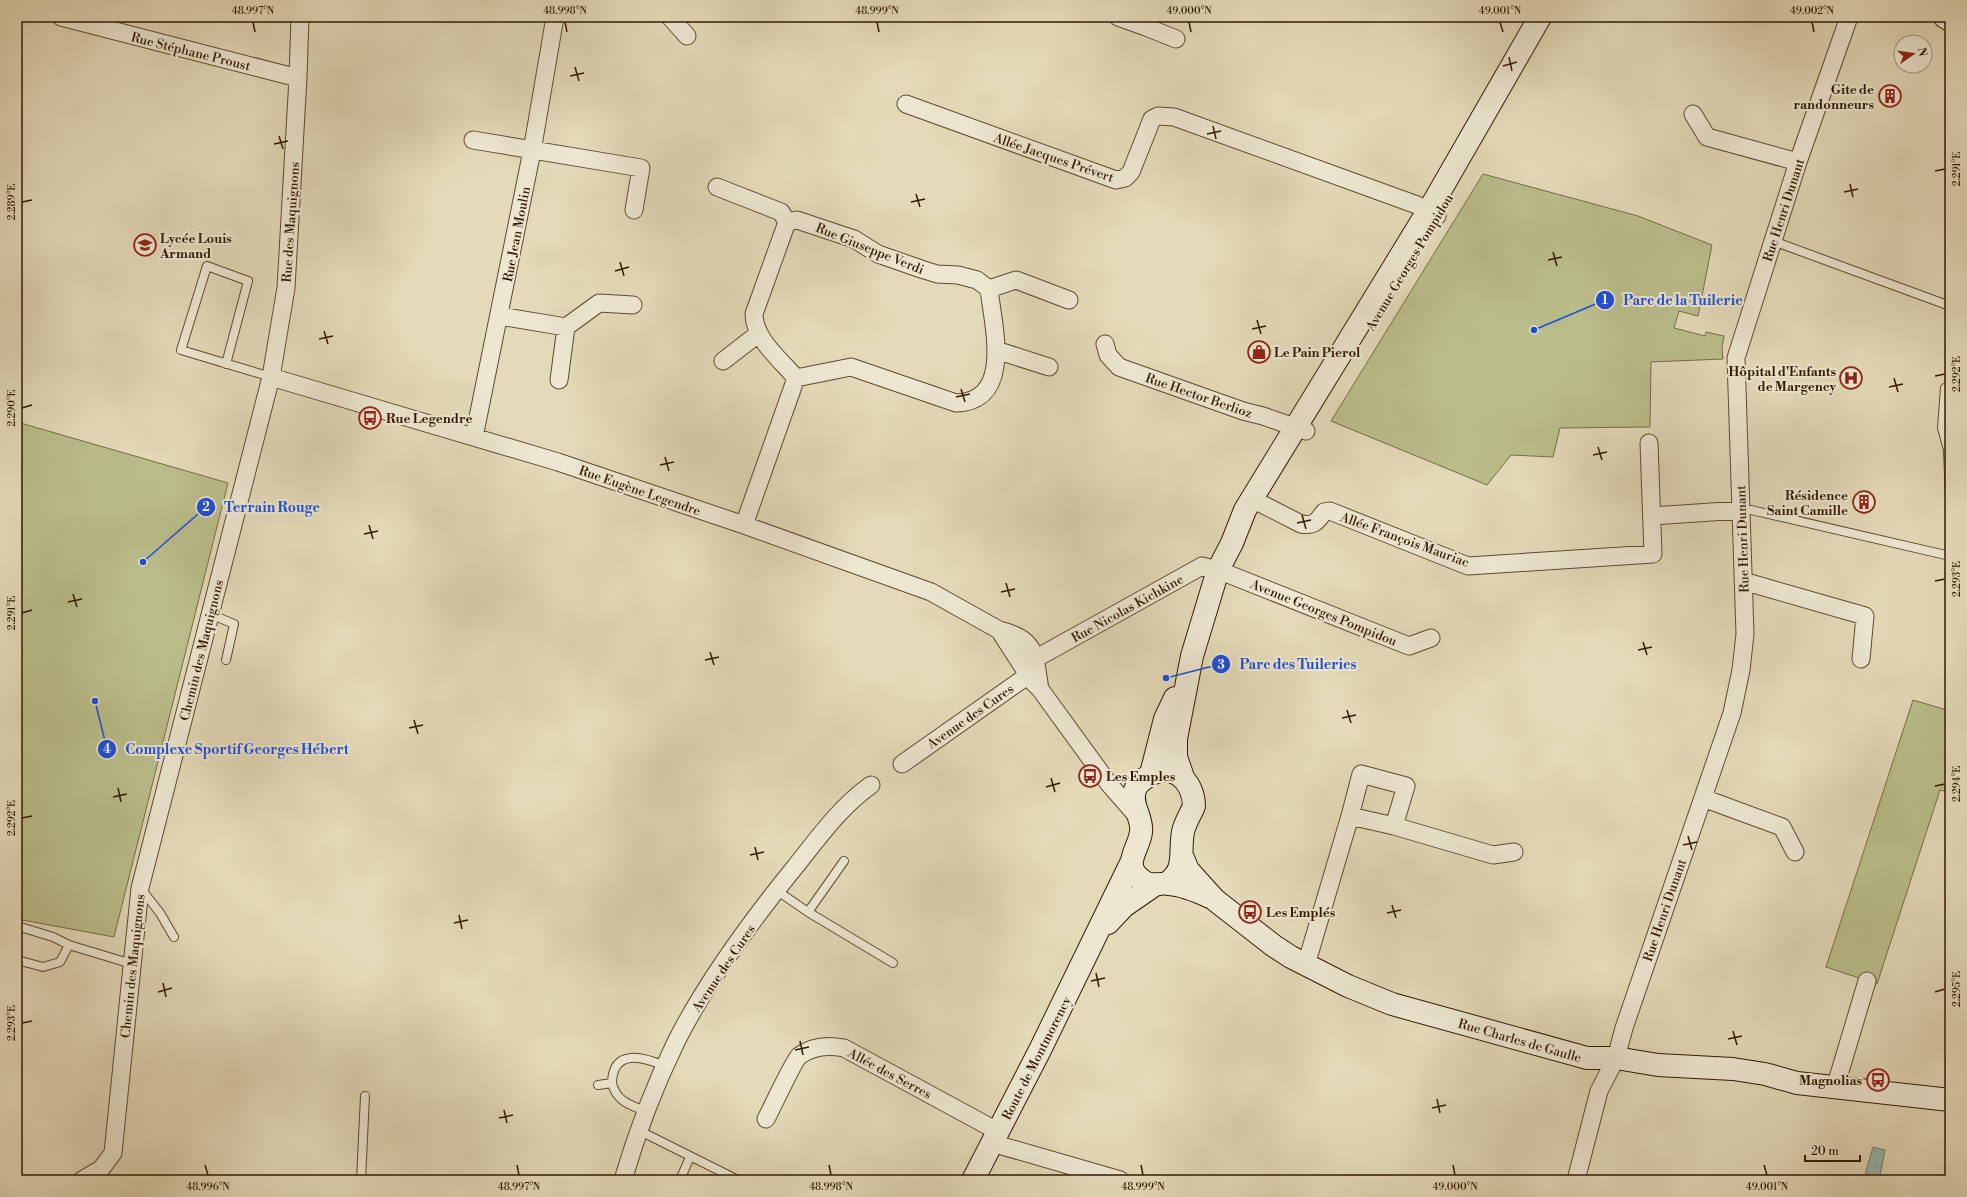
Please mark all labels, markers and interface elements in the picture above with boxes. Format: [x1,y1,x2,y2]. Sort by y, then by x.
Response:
text: 48.997°N [232,5,275,17]
text: 48.998°N [543,5,587,17]
text: 48.999°N [855,5,899,17]
text: 49.000°N [1166,5,1212,17]
text: 49.001°N [1479,5,1522,17]
text: 49.002°N [1790,5,1835,17]
street label: Rue Stéphane Proust [129,29,252,75]
north arrow [1893,34,1933,74]
text: N [1914,46,1930,58]
place label: Gite de randonneurs [1794,82,1874,113]
building icon: Gite de randonneurs [1877,83,1903,109]
street label: Allée Jacques Prévert [991,130,1116,186]
text: 2.291°E [1951,152,1963,186]
street label: Rue Henri Dunant [1760,156,1808,264]
street label: Rue des Maquignons [279,161,303,283]
text: 2.289°E [6,184,18,220]
street label: Rue Jean Moulin [500,185,534,283]
street label: Avenue Georges Pompidou [1362,191,1457,335]
street label: Rue Giuseppe Verdi [813,220,926,278]
place label: Lycée Louis Armand [159,231,232,262]
school or university icon: Lycée Louis Armand [132,232,158,258]
callout: Parc de la Tuilerie [1595,287,1750,313]
text: Parc de la Tuilerie [1623,292,1743,310]
text: 1 [1602,293,1608,308]
shop icon: Le Pain Pierol [1246,339,1272,365]
place label: Le Pain Pierol [1274,345,1361,361]
text: 2.292°E [1951,356,1963,392]
place label: Hôpital d'Enfants de Margency [1729,364,1836,395]
hospital icon: Hôpital d'Enfants de Margency [1838,365,1864,391]
street label: Rue Hector Berlioz [1143,370,1254,422]
text: 2.290°E [6,389,18,426]
bus stop icon: Rue Legendre [357,405,383,431]
place label: Rue Legendre [386,411,472,427]
street label: Rue Eugène Legendre [577,463,703,519]
street label: Rue Henri Dunant [1733,485,1753,593]
place label: Résidence Saint Camille [1767,488,1848,519]
building icon: Résidence Saint Camille [1851,489,1877,515]
callout: Terrain Rouge [196,494,328,520]
text: Terrain Rouge [224,499,320,517]
text: 2 [202,500,210,515]
street label: Allée François Mauriac [1337,509,1472,571]
text: 2.293°E [1951,561,1963,597]
street label: Rue Nicolas Kichkine [1069,571,1187,646]
street label: Avenue Georges Pompidou [1247,576,1400,650]
street label: Chemin des Maquignons [177,578,227,722]
text: 2.291°E [6,596,18,630]
callout: Parc des Tuileries [1211,651,1365,677]
text: Parc des Tuileries [1239,656,1357,674]
text: 3 [1217,658,1225,673]
street label: Avenue des Cures [923,681,1017,753]
callout: Complexe Sportif Georges Hébert [97,736,357,762]
text: Complexe Sportif Georges Hébert [125,741,350,759]
text: 4 [103,742,111,757]
bus stop icon: Les Emples [1077,763,1103,789]
text: 2.294°E [1951,766,1963,802]
place label: Les Emples [1106,769,1176,785]
text: 2.292°E [6,800,18,836]
street label: Rue Henri Dunant [1640,857,1690,964]
street label: Chemin des Maquignons [117,893,149,1039]
bus stop icon: Les Emplés [1237,899,1263,925]
place label: Les Emplés [1266,905,1336,921]
street label: Avenue des Cures [688,922,759,1016]
text: 2.295°E [1951,971,1963,1007]
street label: Route de Montmorency [999,993,1075,1123]
text: 2.293°E [6,1005,18,1041]
street label: Rue Charles de Gaulle [1456,1016,1584,1066]
street label: Allée des Serres [844,1045,934,1103]
bus stop icon: Magnolias [1865,1067,1891,1093]
place label: Magnolias [1799,1073,1862,1089]
scale bar [1805,1137,1860,1163]
text: 20 m [1811,1144,1839,1159]
text: 48.996°N [186,1181,230,1193]
text: 48.997°N [498,1181,541,1193]
text: 48.998°N [809,1181,853,1193]
text: 48.999°N [1121,1181,1165,1193]
text: 49.000°N [1432,1181,1478,1193]
text: 49.001°N [1746,1181,1789,1193]

